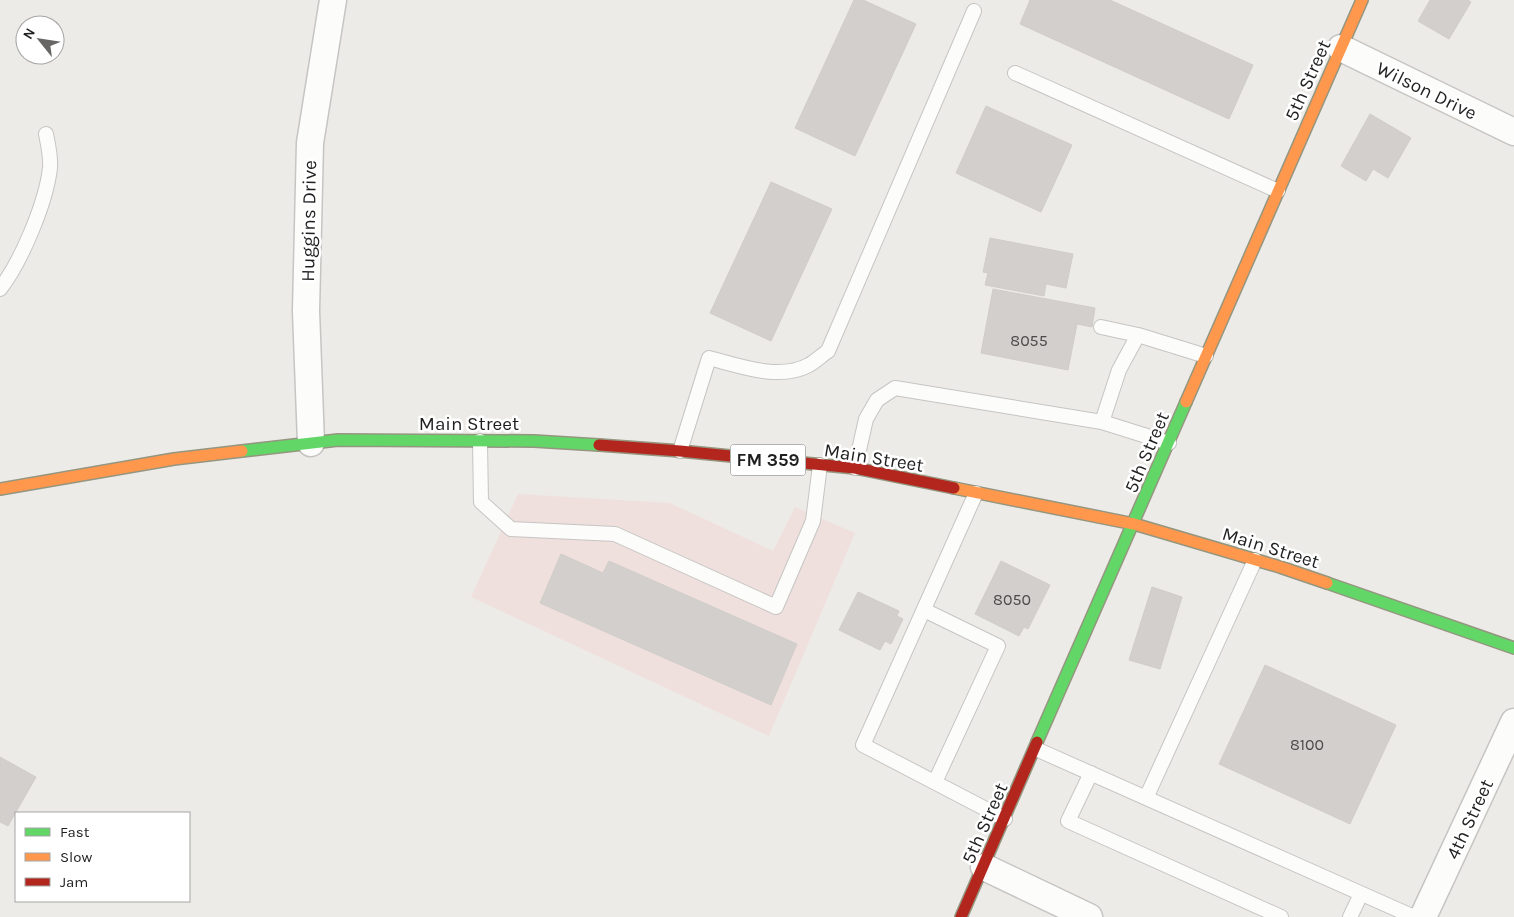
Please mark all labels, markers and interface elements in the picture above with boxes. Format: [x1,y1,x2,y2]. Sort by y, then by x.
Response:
north arrow [15,15,65,65]
text: N [19,25,39,42]
street label: 5th Street [1280,37,1335,124]
street label: Wilson Drive [1373,57,1480,125]
street label: Huggins Drive [297,160,321,282]
house number: 8055 [1010,331,1048,350]
street label: 5th Street [1120,409,1174,496]
street label: Main Street [419,413,519,435]
street label: Main Street [823,439,925,477]
road number: FM 359 [730,444,806,476]
street label: Main Street [1220,523,1322,573]
house number: 8050 [993,590,1031,609]
house number: 8100 [1290,735,1324,754]
street label: 4th Street [1442,776,1498,863]
street label: 5th Street [957,780,1012,867]
legend [15,812,190,902]
text: Fast [60,823,90,841]
text: Slow [60,848,92,866]
text: Jam [60,873,88,891]

